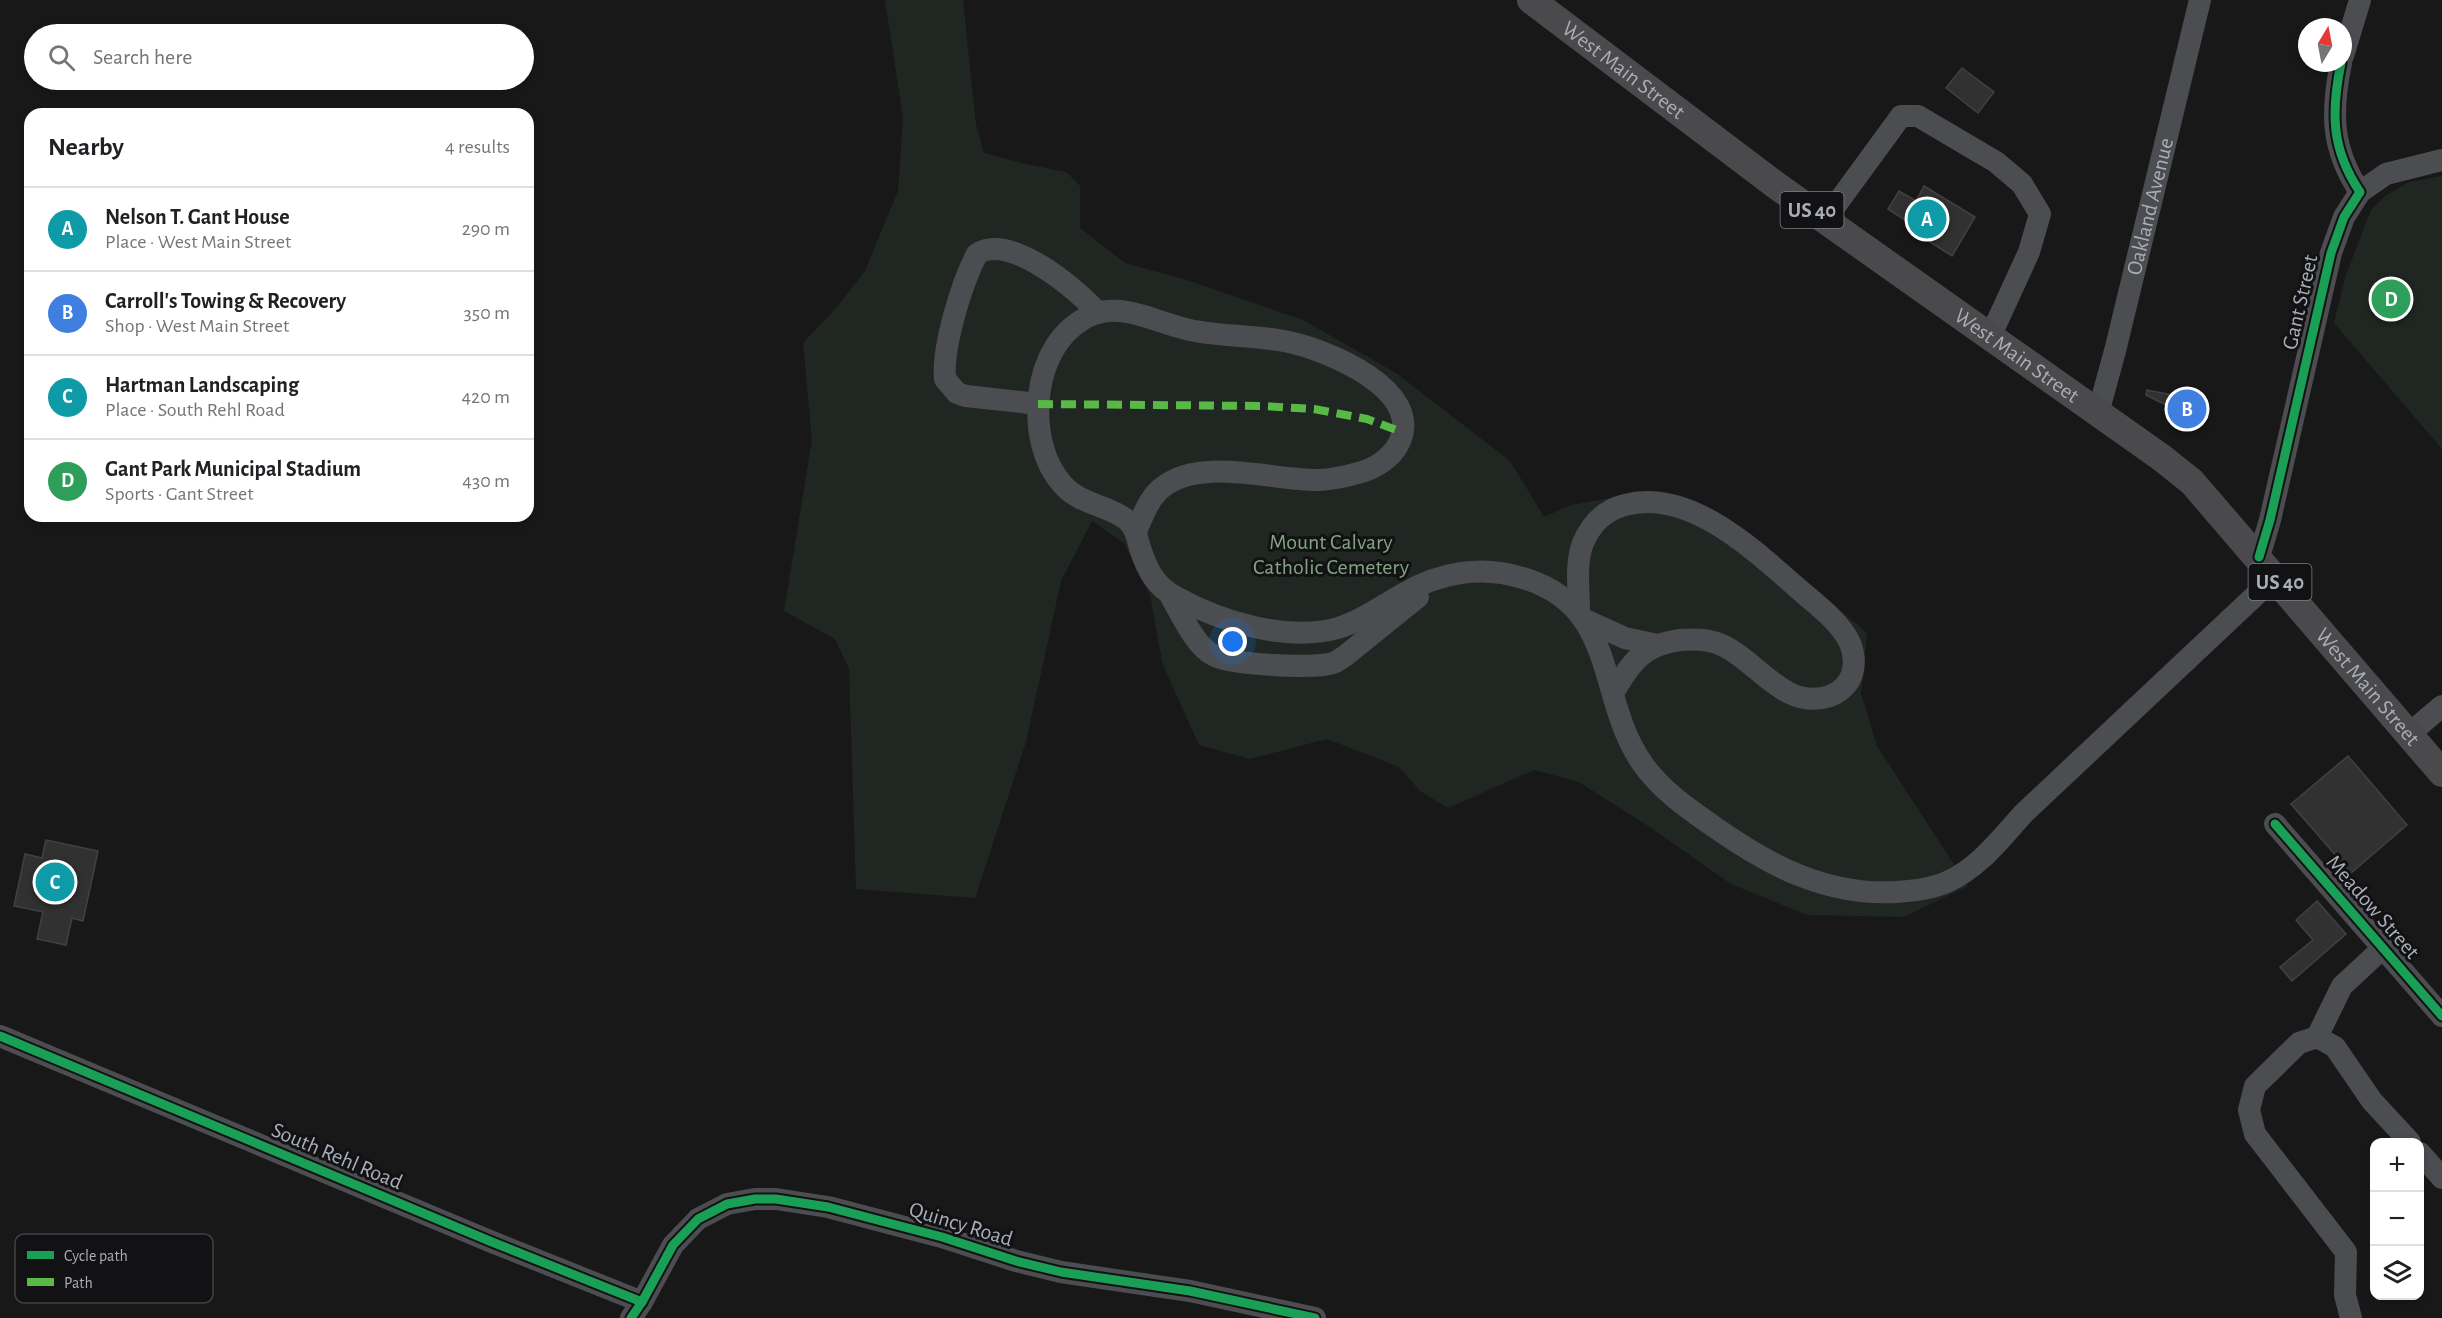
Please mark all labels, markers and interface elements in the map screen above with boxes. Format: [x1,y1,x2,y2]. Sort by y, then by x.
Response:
street label: West Main Street [1558,17,1689,123]
north arrow [2298,18,2352,72]
search box [24,24,534,90]
icon: search [45,41,78,74]
text: Search here [93,46,192,68]
text: Nearby [48,134,124,160]
street label: Oakland Avenue [2123,136,2177,277]
text: 4 results [445,137,510,157]
road number: US 40 [1780,192,1844,228]
pin: A [1908,196,1946,242]
text: Nelson T. Gant House [105,206,290,228]
text: A [62,219,74,239]
text: 290 m [462,219,510,239]
text: Place · West Main Street [105,232,291,252]
street label: Gant Street [2278,252,2322,352]
pin: D [2372,276,2410,322]
text: Carroll's Towing & Recovery [105,290,346,312]
text: B [62,303,73,323]
text: 350 m [464,303,510,323]
street label: West Main Street [1950,304,2083,407]
text: Shop · West Main Street [105,316,289,336]
text: Hartman Landscaping [105,374,299,396]
pin: B [2168,386,2206,432]
text: C [62,387,73,407]
text: 420 m [461,387,510,407]
text: Place · South Rehl Road [105,400,285,420]
text: Gant Park Municipal Stadium [105,458,361,480]
text: D [61,471,74,491]
text: 430 m [462,471,510,491]
text: Sports · Gant Street [105,484,254,504]
park label: Mount Calvary Catholic Cemetery [1253,531,1410,578]
road number: US 40 [2248,564,2312,600]
street label: West Main Street [2312,624,2424,750]
your location [1218,627,1247,656]
street label: Meadow Street [2322,851,2424,963]
pin: C [36,860,74,904]
street label: South Rehl Road [268,1119,406,1193]
map controls [2370,1138,2424,1300]
button: + [2370,1138,2424,1192]
button: − [2370,1192,2424,1246]
street label: Quincy Road [907,1198,1015,1250]
legend [15,1234,213,1303]
button: layers [2370,1246,2424,1300]
text: Cycle path [64,1248,128,1265]
text: Path [64,1275,93,1291]

